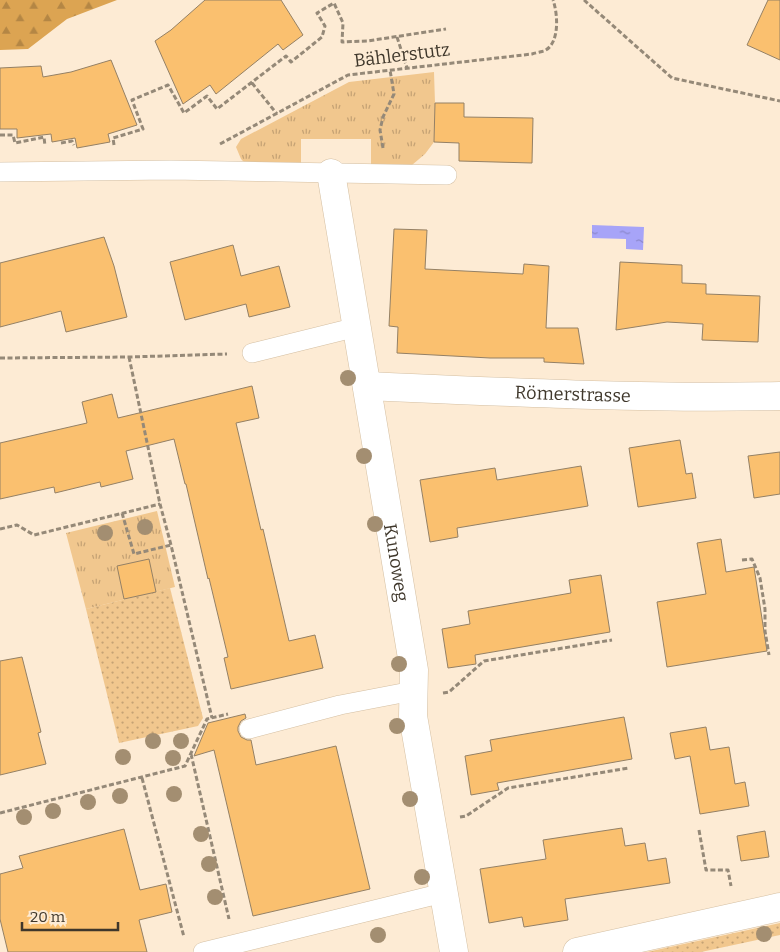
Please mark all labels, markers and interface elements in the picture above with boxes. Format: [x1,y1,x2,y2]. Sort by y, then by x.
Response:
street label: Bählerstutz [353,38,451,72]
street label: Römerstrasse [514,381,631,407]
street label: Kunoweg [379,522,413,603]
scale bar [22,900,119,932]
text: 20 m [30,908,66,926]

